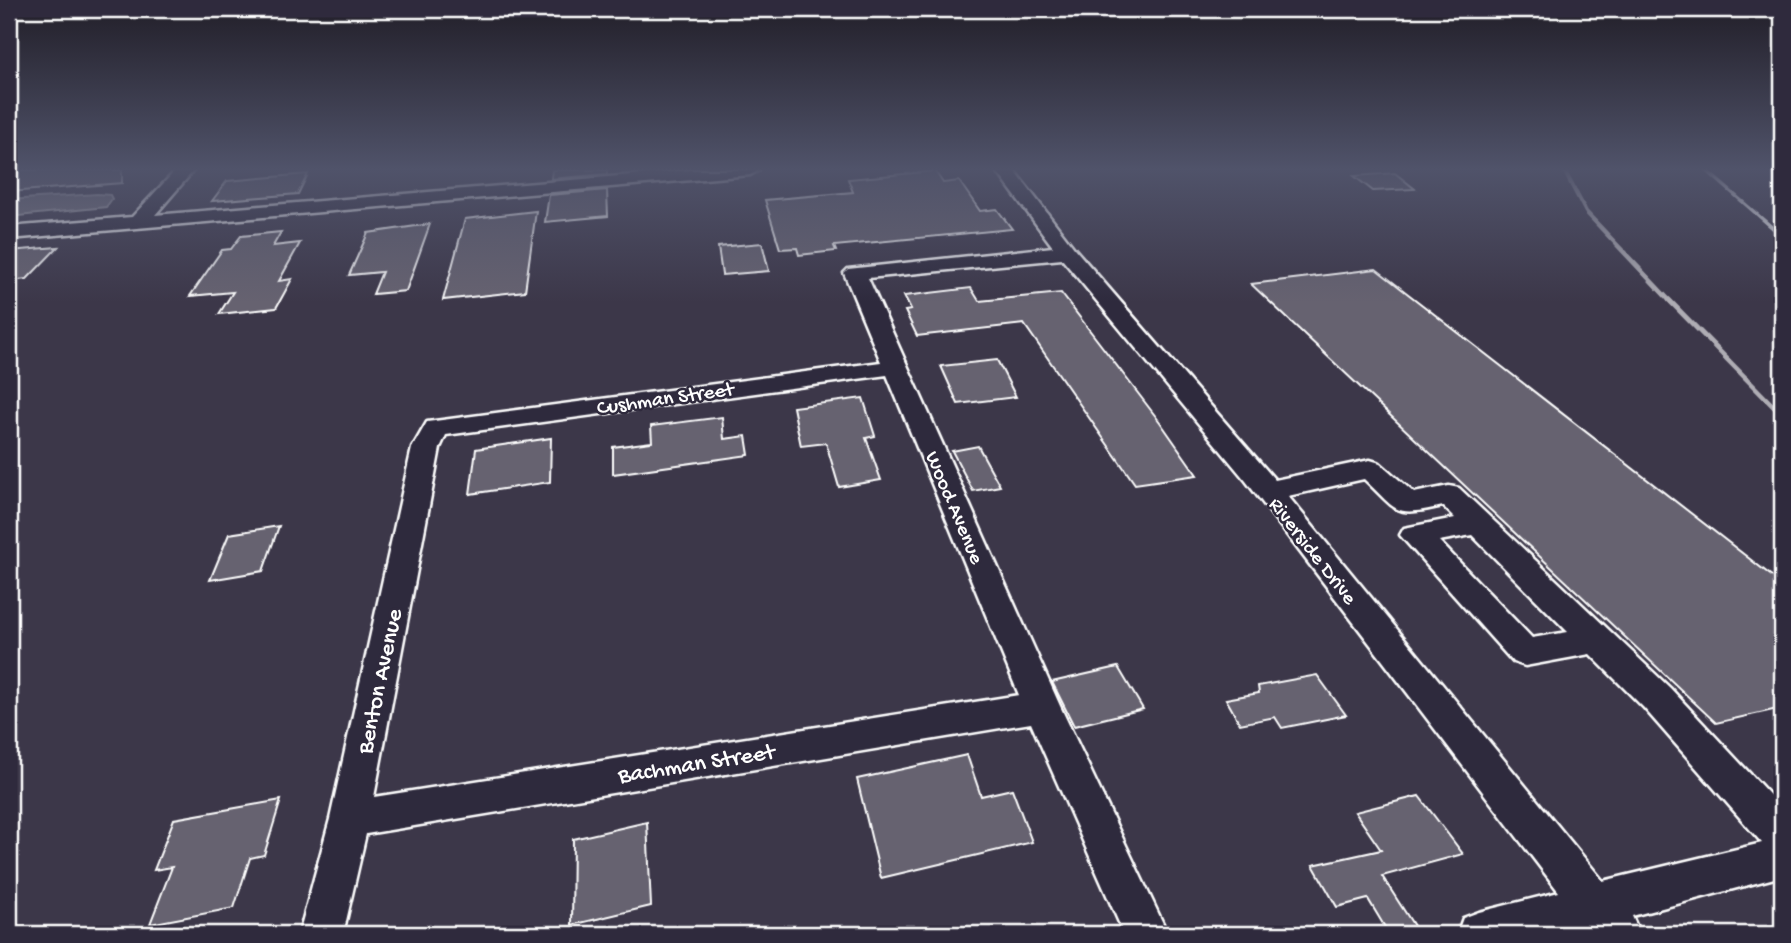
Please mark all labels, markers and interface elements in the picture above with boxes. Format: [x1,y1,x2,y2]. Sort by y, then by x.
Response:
street label: Cushman Street [596,378,738,422]
street label: Wood Avenue [918,448,988,570]
street label: Riverside Drive [1262,494,1362,612]
street label: Benton Avenue [352,606,411,758]
street label: Bachman Street [615,738,779,792]

